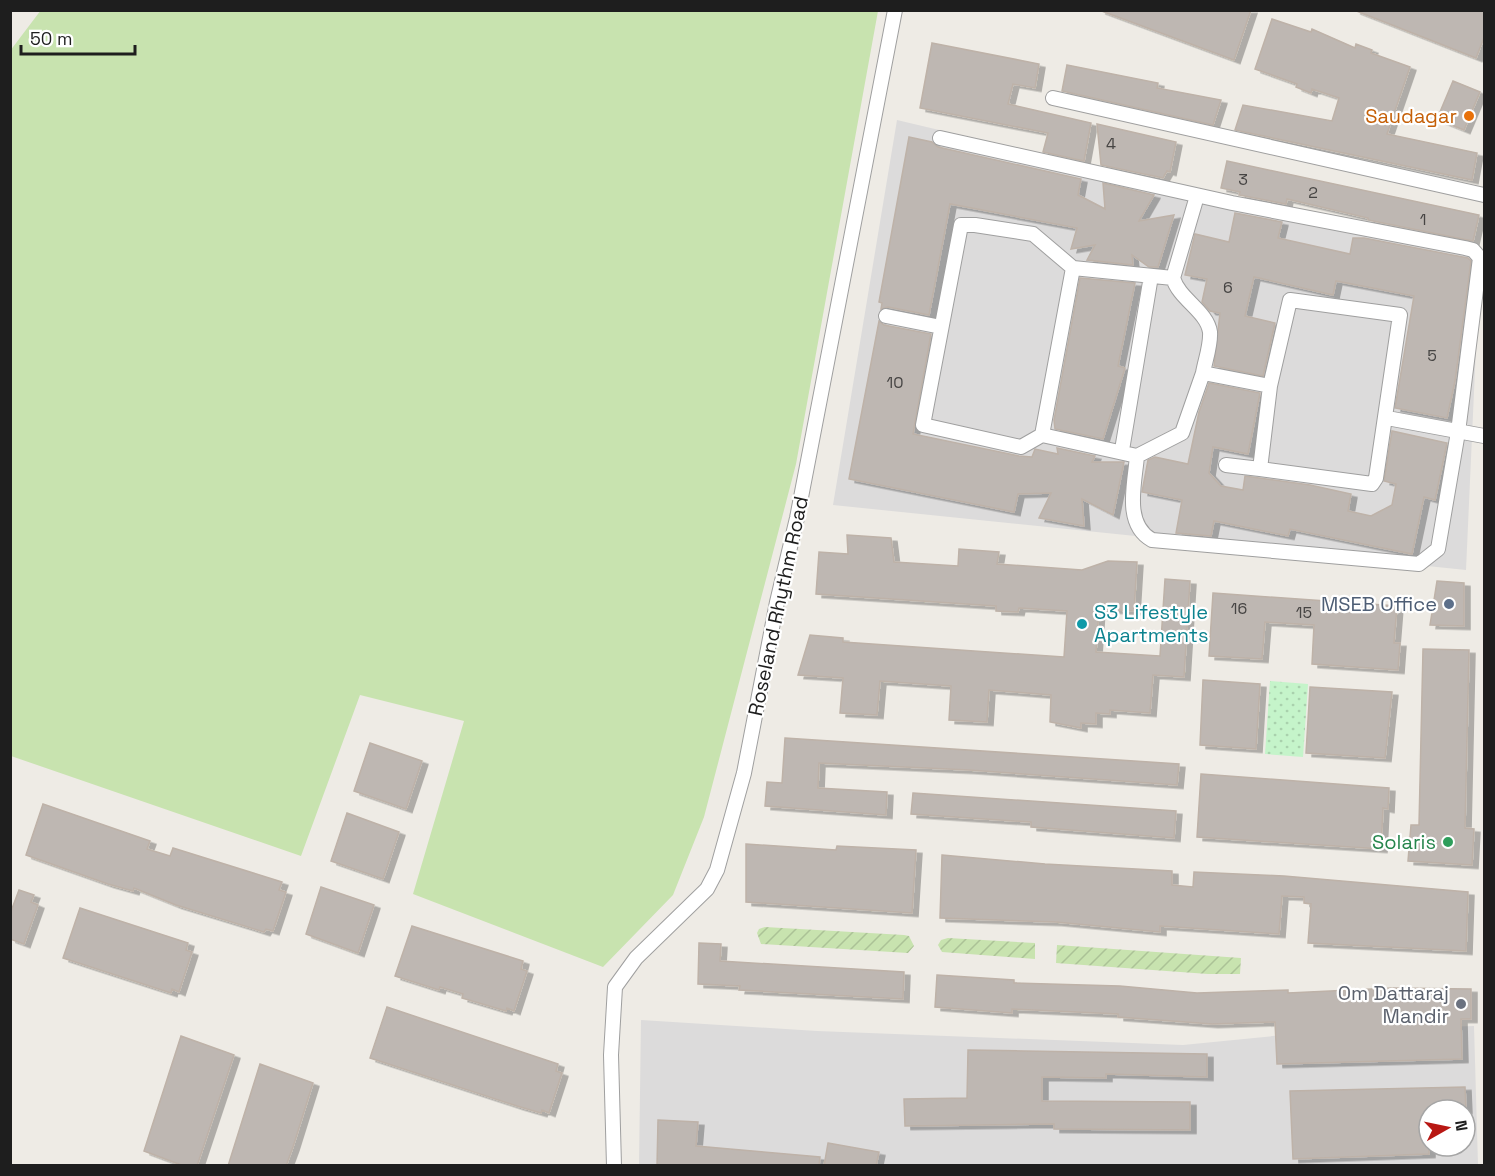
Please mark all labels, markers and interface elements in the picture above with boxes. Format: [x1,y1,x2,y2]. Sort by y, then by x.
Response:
scale bar [21,18,135,56]
text: 50 m [30,27,72,50]
place label: Saudagar [1365,103,1457,129]
marker: Saudagar [1462,109,1476,123]
house number: 4 [1106,133,1116,154]
house number: 3 [1238,169,1248,190]
house number: 2 [1308,182,1318,203]
house number: 1 [1420,209,1426,230]
house number: 6 [1223,277,1233,298]
house number: 5 [1427,345,1437,366]
house number: 10 [887,372,903,393]
street label: Roseland Rhythm Road [742,494,814,718]
place label: MSEB Office [1321,591,1437,617]
marker: MSEB Office [1442,597,1456,611]
house number: 16 [1231,598,1247,619]
place label: S3 Lifestyle Apartments [1094,599,1208,648]
house number: 15 [1296,602,1312,623]
marker: S3 Lifestyle Apartments [1075,617,1089,631]
place label: Solaris [1372,829,1436,855]
marker: Solaris [1441,835,1455,849]
place label: Om Dattaraj Mandir [1338,980,1449,1029]
marker: Om Dattaraj Mandir [1454,997,1468,1011]
north arrow [1417,1098,1477,1158]
text: N [1450,1119,1473,1133]

